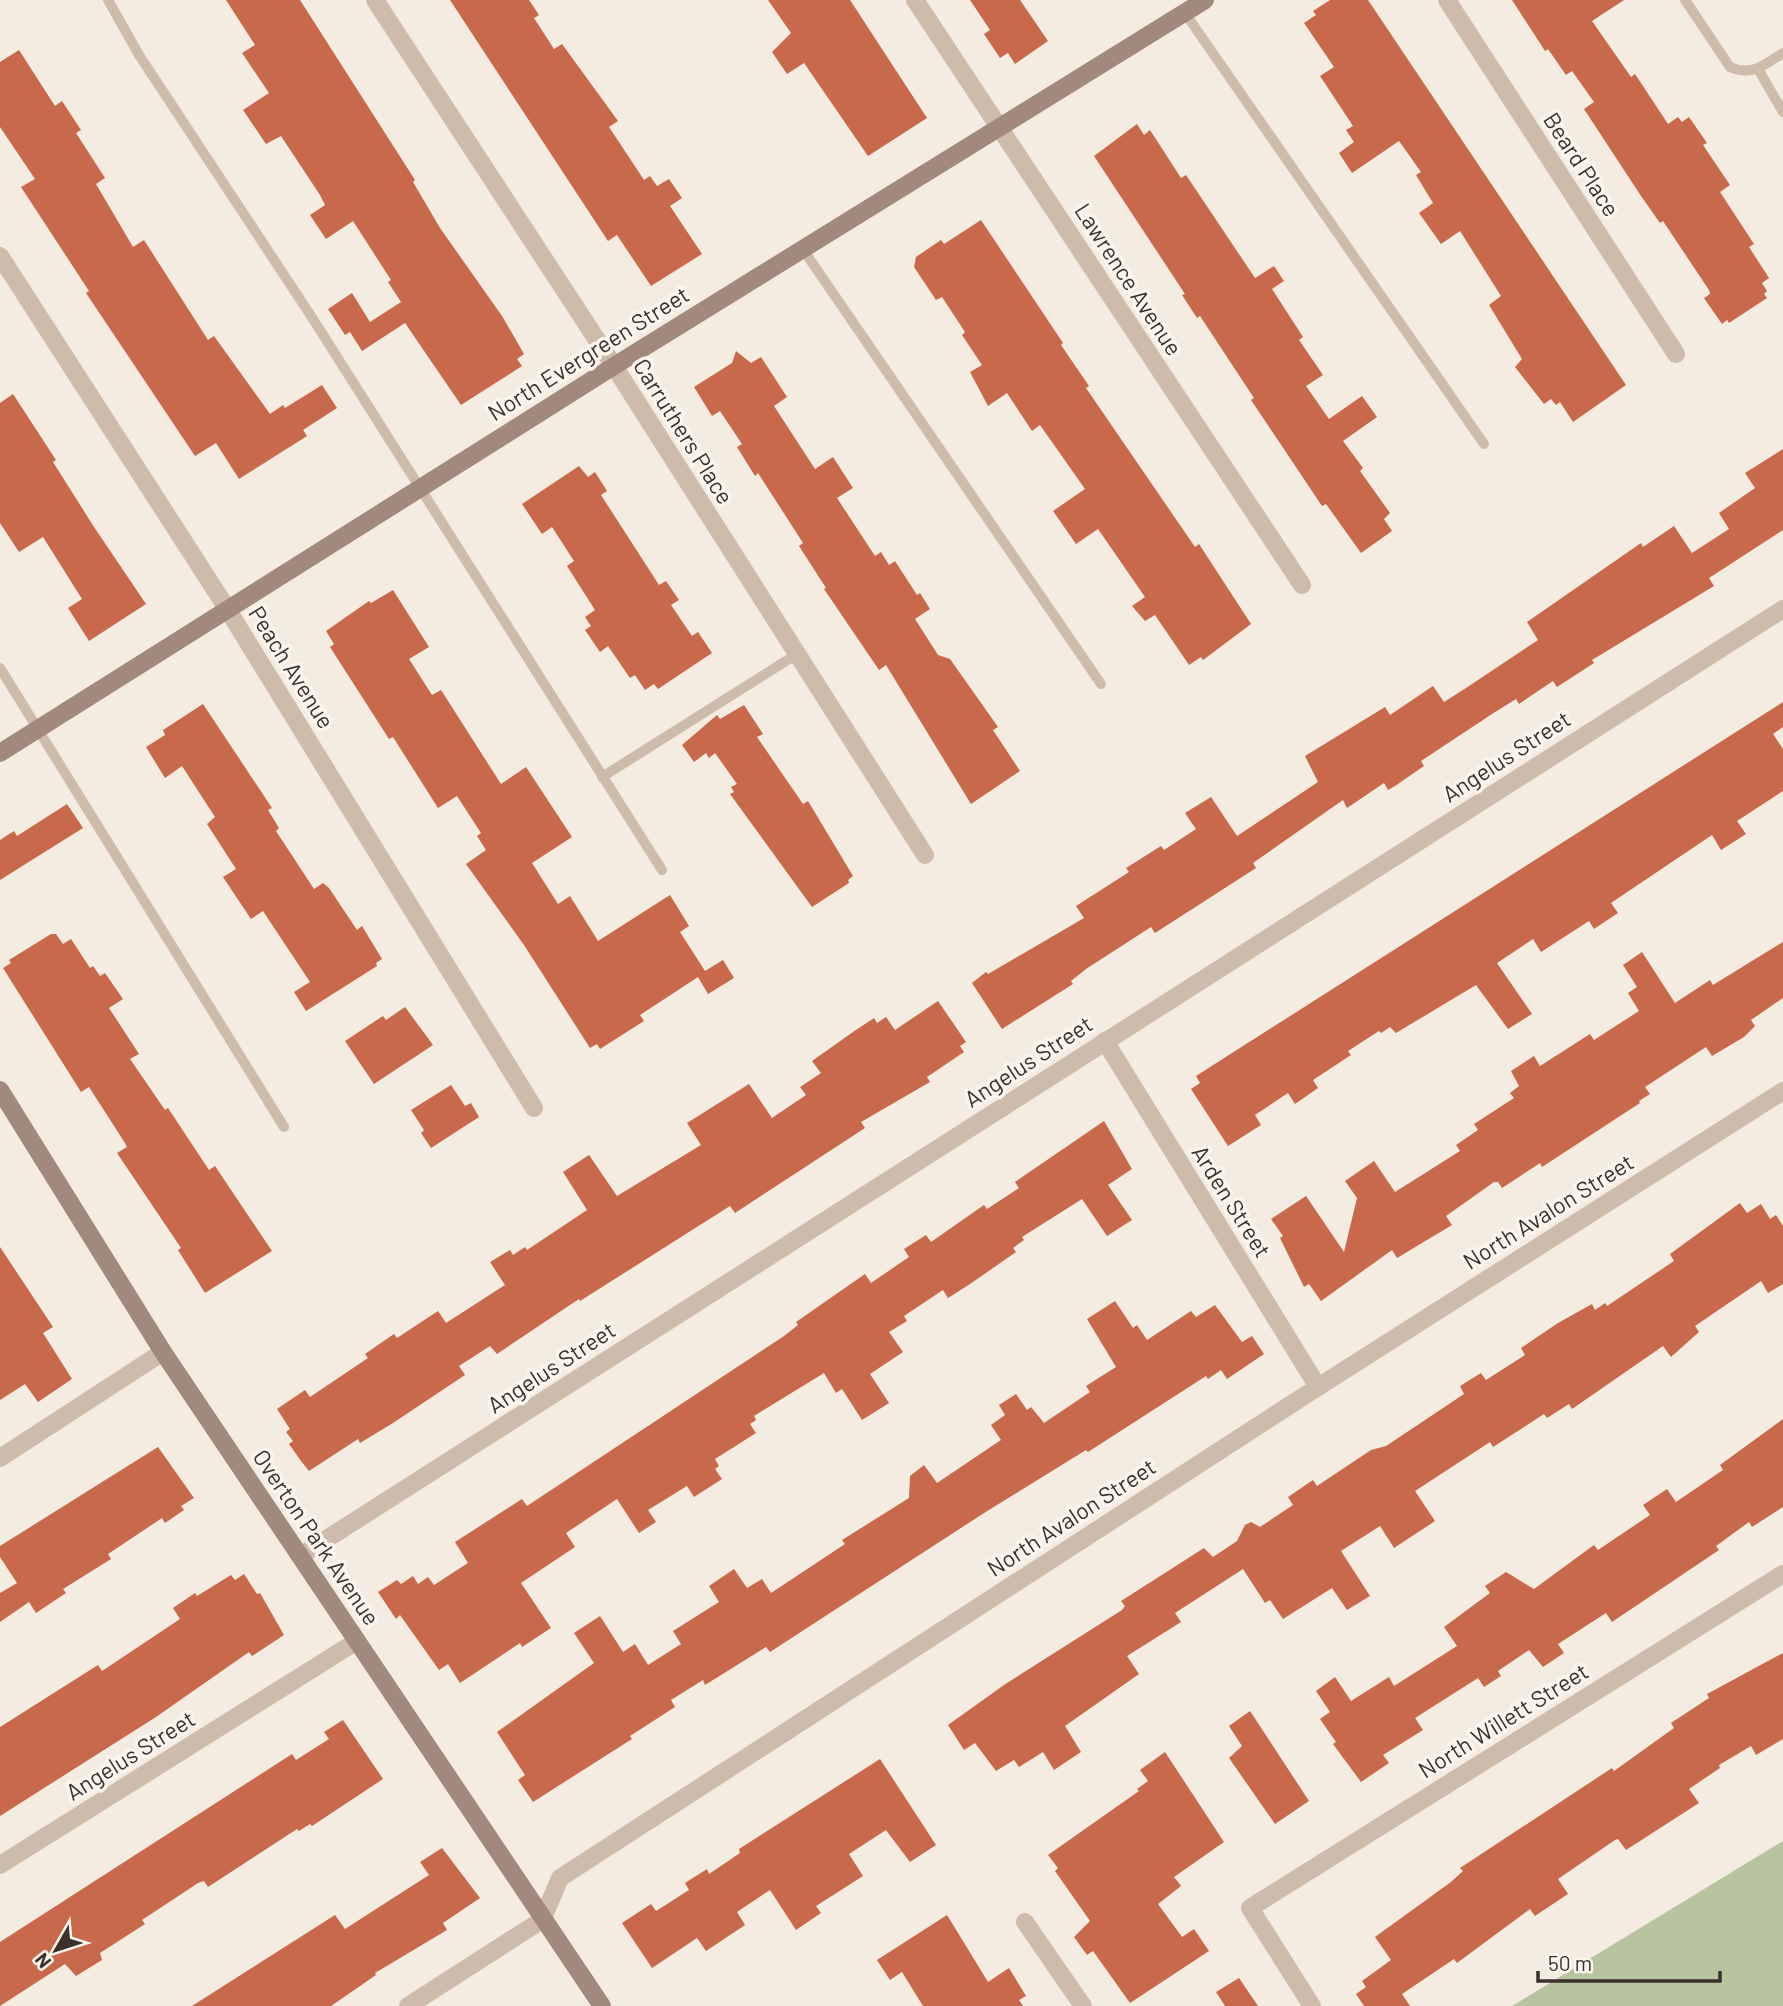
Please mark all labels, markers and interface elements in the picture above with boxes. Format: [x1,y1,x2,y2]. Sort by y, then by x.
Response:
street label: Beard Place [1538,107,1626,221]
street label: Lawrence Avenue [1069,198,1189,360]
street label: North Evergreen Street [482,280,694,426]
street label: Carruthers Place [628,353,740,509]
street label: Peach Avenue [243,601,341,733]
street label: Angelus Street [1437,704,1575,808]
street label: Angelus Street [959,1009,1097,1113]
street label: Arden Street [1187,1140,1277,1262]
street label: North Avalon Street [1458,1147,1638,1275]
street label: Angelus Street [482,1315,620,1419]
street label: Overton Park Avenue [248,1444,386,1630]
street label: North Avalon Street [981,1452,1161,1582]
street label: North Willett Street [1413,1656,1593,1784]
street label: Angelus Street [60,1704,200,1806]
north arrow [21,1915,91,1985]
scale bar [1538,1940,1720,1984]
text: N [29,1949,55,1973]
text: 50 m [1548,1950,1592,1975]

